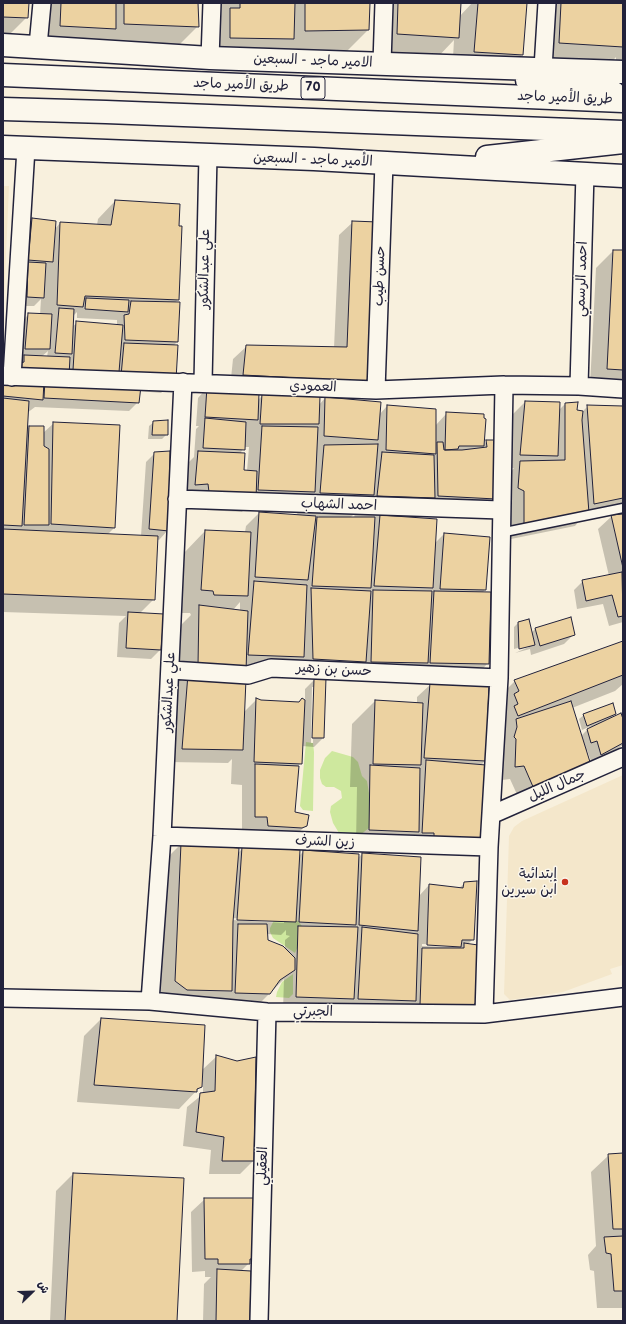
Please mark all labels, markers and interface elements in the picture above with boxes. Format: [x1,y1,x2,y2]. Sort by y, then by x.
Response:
street label: الامير ماجد - السبعين [253,51,373,71]
street label: طريق الأمير ماجد [193,75,289,95]
road number: 70 [301,77,325,99]
street label: طريق الأمير ماجد [517,88,613,108]
street label: الأمير ماجد - السبعين [253,150,373,170]
street label: علي عبدالشكور [196,229,214,309]
street label: احمد الرسمي [572,241,592,317]
street label: حسن طيب [371,245,389,307]
street label: العمودي [289,378,337,396]
street label: احمد الشهاب [301,495,377,515]
street label: علي عبدالشكور [159,652,179,732]
street label: حسن بن زهير [296,660,372,680]
street label: جمال الليل [526,766,588,806]
street label: زين الشرف [295,833,355,851]
place label: إبتدائية ابن سيرين [501,866,557,898]
marker: إبتدائية ابن سيرين [560,877,570,887]
street label: الجبرتي [293,1003,333,1021]
street label: العقيلي [254,1146,272,1186]
north arrow [12,1272,52,1312]
text: ش [35,1279,52,1295]

